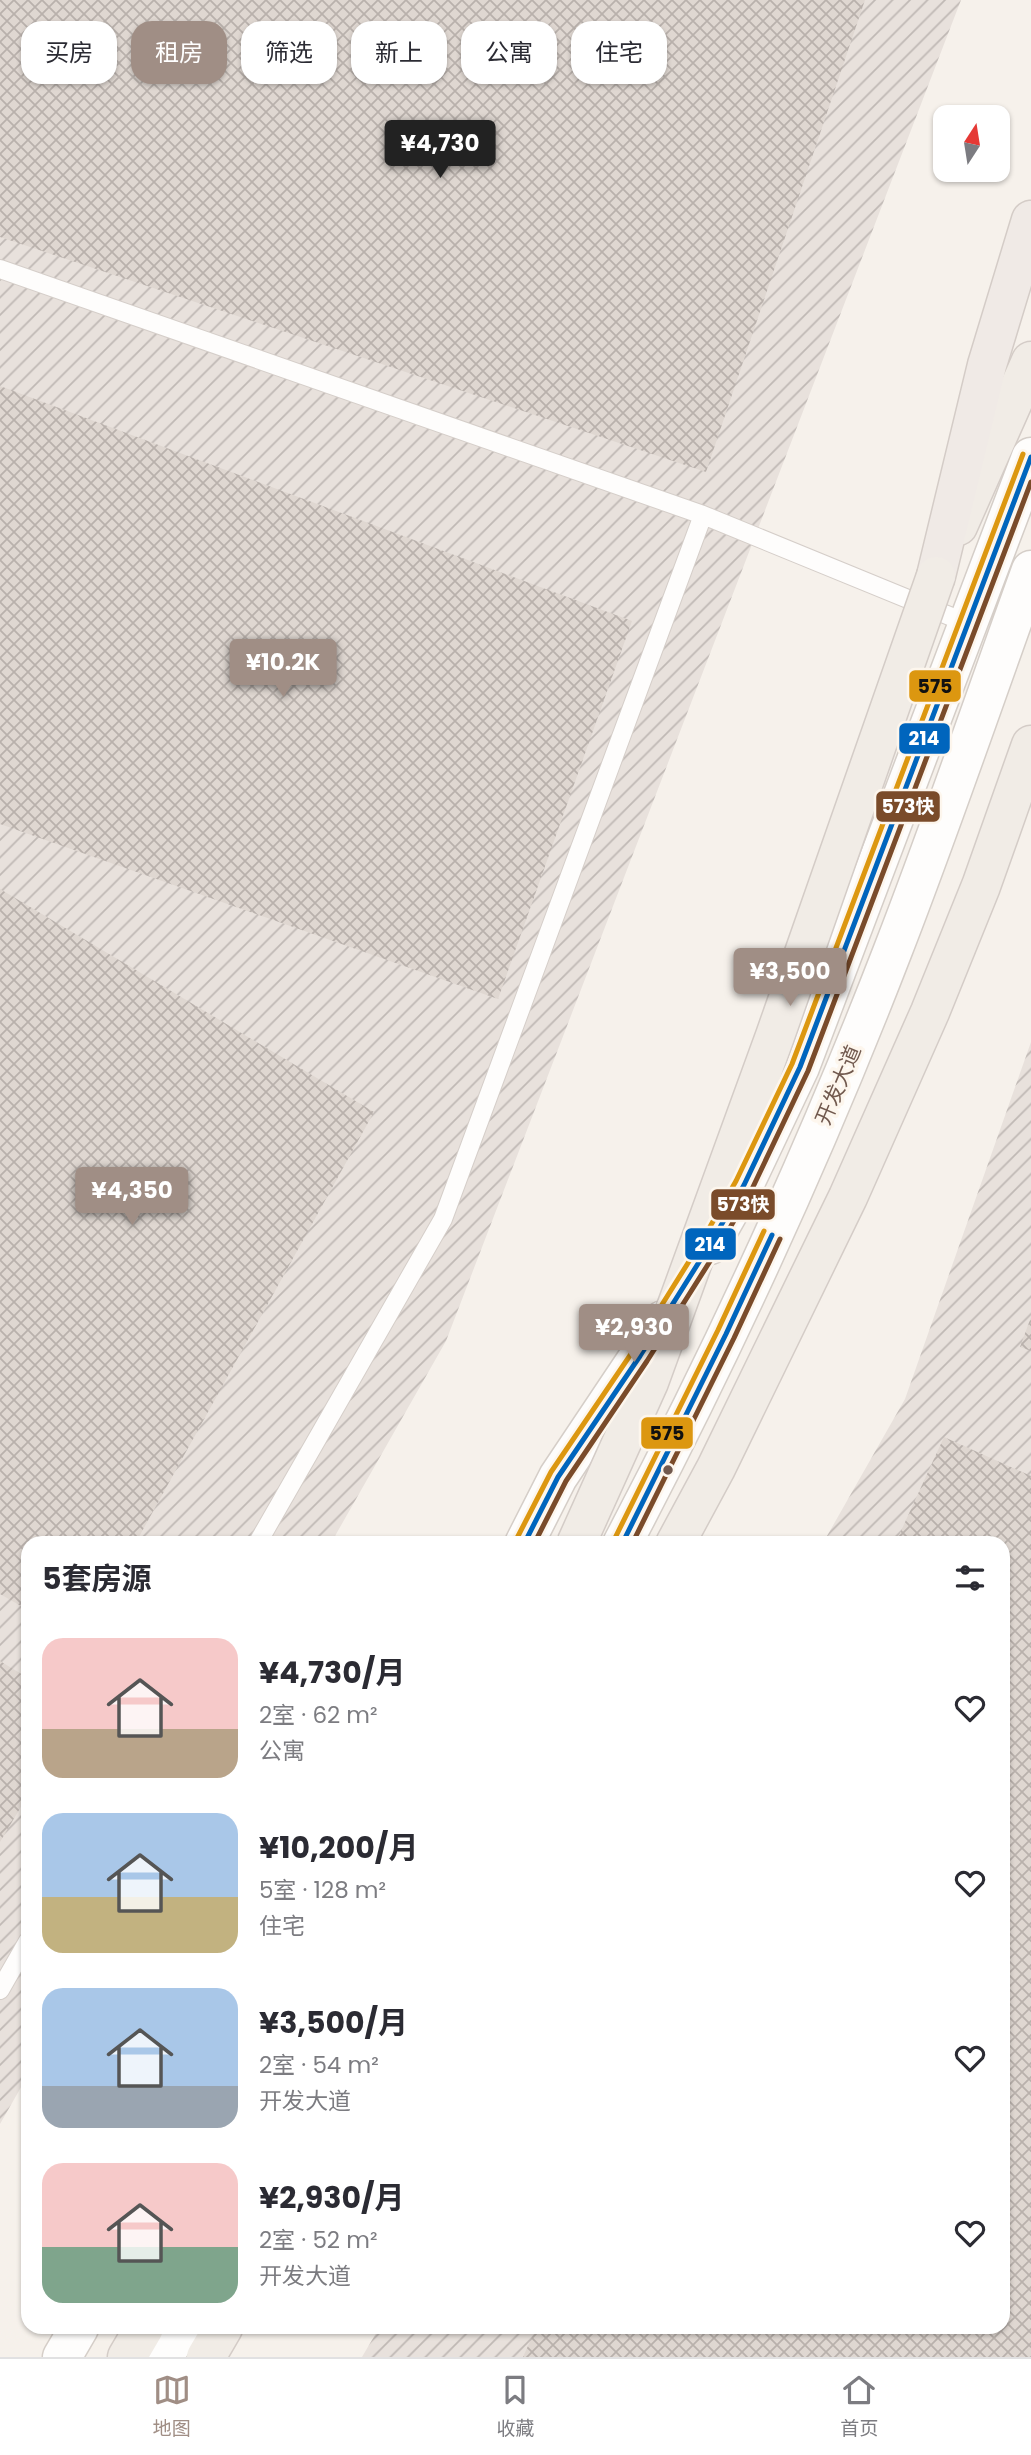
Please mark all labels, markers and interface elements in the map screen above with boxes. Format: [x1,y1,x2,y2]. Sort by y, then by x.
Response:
chip: 买房 [21,21,117,84]
chip: 租房 [131,21,227,84]
chip: 筛选 [241,21,337,84]
chip: 新上 [351,21,447,84]
chip: 公寓 [461,21,557,84]
chip: 住宅 [571,21,667,84]
north arrow [933,105,1010,182]
map controls [933,105,1010,182]
pin: ¥4,730 [383,120,497,180]
text: ¥4,730 [401,127,479,159]
pin: ¥10.2K [226,640,340,699]
text: ¥10.2K [246,646,320,678]
line badge: 575 [908,669,962,703]
text: 575 [918,673,952,700]
line badge: 214 [898,722,951,755]
text: 214 [909,725,940,752]
line badge: 573快 [875,790,941,823]
text: 573快 [881,793,935,820]
pin: ¥3,500 [733,948,847,1008]
text: ¥3,500 [750,955,830,987]
street label: 开发大道 [808,1041,868,1129]
pin: ¥4,350 [75,1168,189,1227]
text: ¥4,350 [91,1174,173,1206]
line badge: 573快 [710,1188,776,1221]
text: 573快 [716,1191,770,1218]
line badge: 214 [684,1227,737,1261]
text: 214 [695,1231,726,1258]
pin: ¥2,930 [577,1304,691,1364]
text: ¥2,930 [595,1311,673,1343]
line badge: 575 [640,1416,694,1450]
text: 575 [650,1420,684,1447]
unlabelled marker [661,1463,675,1477]
text: 5套房源 [42,1557,152,1600]
icon: filters [951,1559,989,1597]
text: ¥4,730/月 [259,1651,405,1694]
icon: home [98,1666,182,1750]
icon: heart [951,1689,989,1727]
text: 2室 · 62 m² [259,1699,378,1731]
text: 公寓 [259,1735,305,1767]
text: ¥10,200/月 [259,1826,418,1869]
icon: home [98,1841,182,1925]
icon: heart [951,1864,989,1902]
text: 5室 · 128 m² [259,1874,386,1906]
text: 住宅 [259,1910,305,1942]
text: ¥3,500/月 [259,2001,408,2044]
icon: home [98,2016,182,2100]
icon: heart [951,2039,989,2077]
text: 2室 · 54 m² [259,2049,379,2081]
text: 开发大道 [259,2085,351,2117]
text: ¥2,930/月 [259,2176,405,2219]
icon: home [98,2191,182,2275]
icon: heart [951,2214,989,2252]
text: 2室 · 52 m² [259,2224,377,2256]
text: 开发大道 [259,2260,351,2292]
tab: 地图 [153,2371,191,2443]
tab: 收藏 [496,2371,534,2443]
tab: 首页 [840,2371,878,2443]

